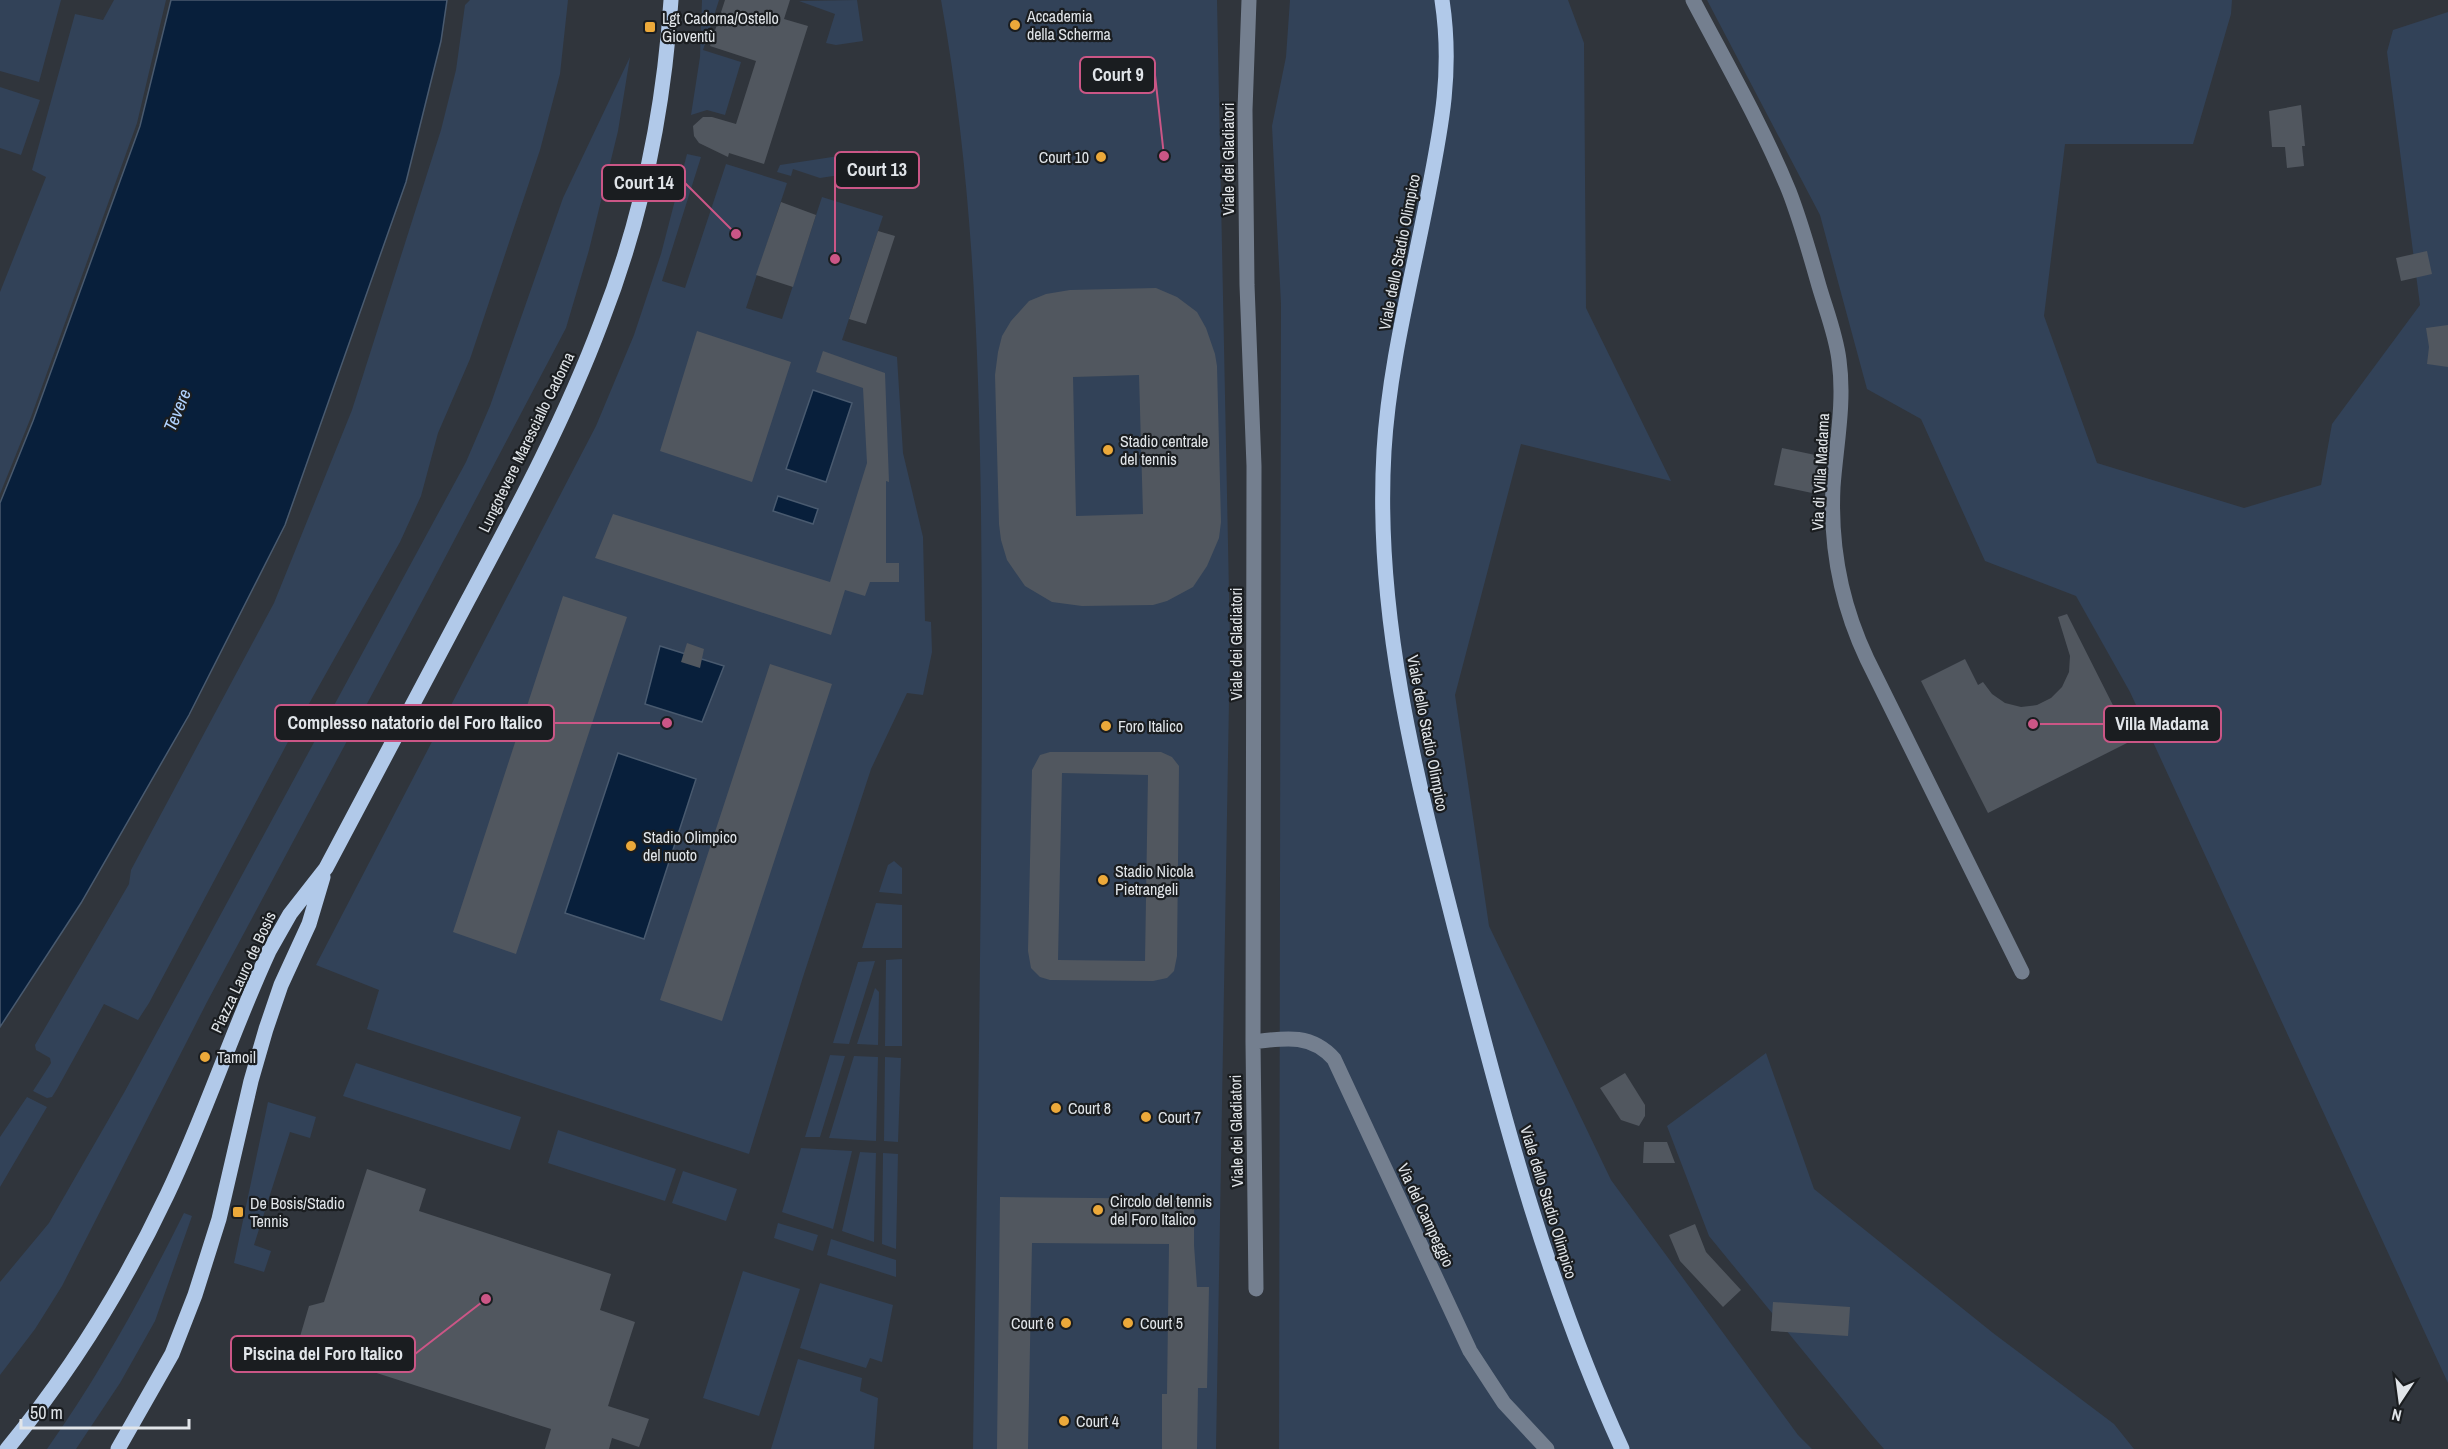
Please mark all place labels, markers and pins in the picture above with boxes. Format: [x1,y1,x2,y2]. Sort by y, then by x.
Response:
place label: Accademia della Scherma [1026,5,1112,45]
place label: Lgt Cadorna/Ostello Gioventù [662,7,779,47]
marker: Accademia della Scherma [1008,18,1022,32]
marker: Lgt Cadorna/Ostello Gioventù [643,20,657,34]
callout: Court 9 [1080,57,1155,93]
place label: Court 10 [1039,146,1089,168]
marker: Court 10 [1094,150,1108,164]
callout: Court 13 [835,152,919,188]
callout: Court 14 [602,165,685,201]
place label: Stadio centrale del tennis [1120,430,1208,470]
marker: Stadio centrale del tennis [1101,443,1115,457]
callout: Complesso natatorio del Foro Italico [275,705,554,741]
callout: Villa Madama [2104,706,2221,742]
place label: Foro Italico [1118,715,1183,737]
marker: Foro Italico [1099,719,1113,733]
place label: Stadio Olimpico del nuoto [643,826,737,866]
marker: Stadio Olimpico del nuoto [624,839,638,853]
place label: Stadio Nicola Pietrangeli [1115,860,1194,900]
marker: Stadio Nicola Pietrangeli [1096,873,1110,887]
place label: Tamoil [217,1046,256,1068]
marker: Tamoil [198,1050,212,1064]
place label: Court 8 [1068,1097,1111,1119]
marker: Court 8 [1049,1101,1063,1115]
place label: Court 7 [1158,1106,1201,1128]
marker: Court 7 [1139,1110,1153,1124]
place label: Circolo del tennis del Foro Italico [1110,1190,1212,1230]
place label: De Bosis/Stadio Tennis [250,1192,345,1232]
marker: Circolo del tennis del Foro Italico [1091,1203,1105,1217]
marker: De Bosis/Stadio Tennis [231,1205,245,1219]
place label: Court 6 [1011,1312,1054,1334]
place label: Court 5 [1140,1312,1183,1334]
marker: Court 6 [1059,1316,1073,1330]
marker: Court 5 [1121,1316,1135,1330]
callout: Piscina del Foro Italico [231,1336,415,1372]
place label: Court 4 [1076,1410,1119,1432]
marker: Court 4 [1057,1414,1071,1428]

